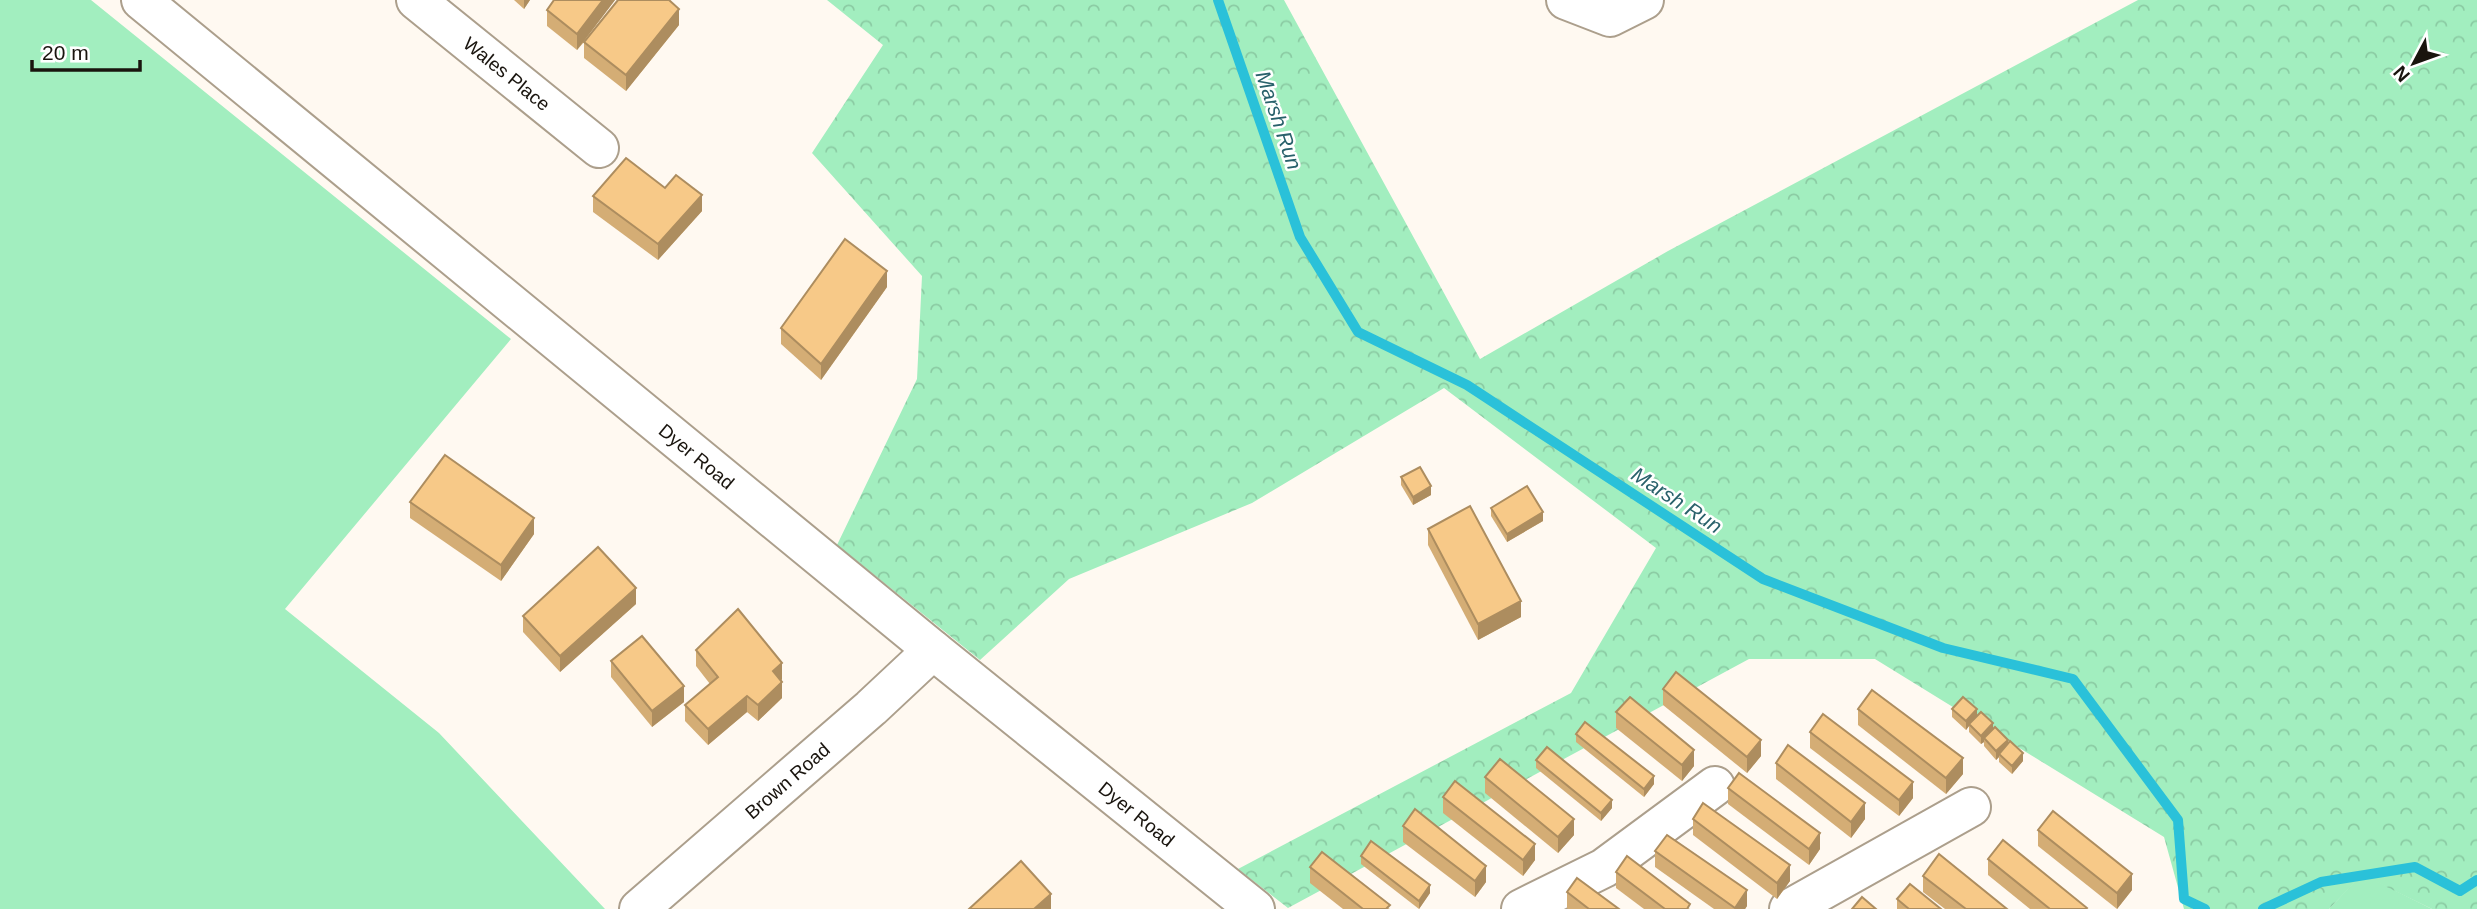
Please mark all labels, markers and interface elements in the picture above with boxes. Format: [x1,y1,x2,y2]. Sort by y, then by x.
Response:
scale bar [32,28,140,72]
north arrow [2379,28,2449,98]
street label: Wales Place [460,32,554,115]
text: 20 m [42,41,89,64]
text: N [2389,62,2414,86]
water label: Marsh Run [1251,68,1307,172]
street label: Dyer Road [655,419,739,493]
water label: Marsh Run [1628,462,1726,538]
street label: Brown Road [741,738,834,823]
street label: Dyer Road [1095,777,1179,851]

